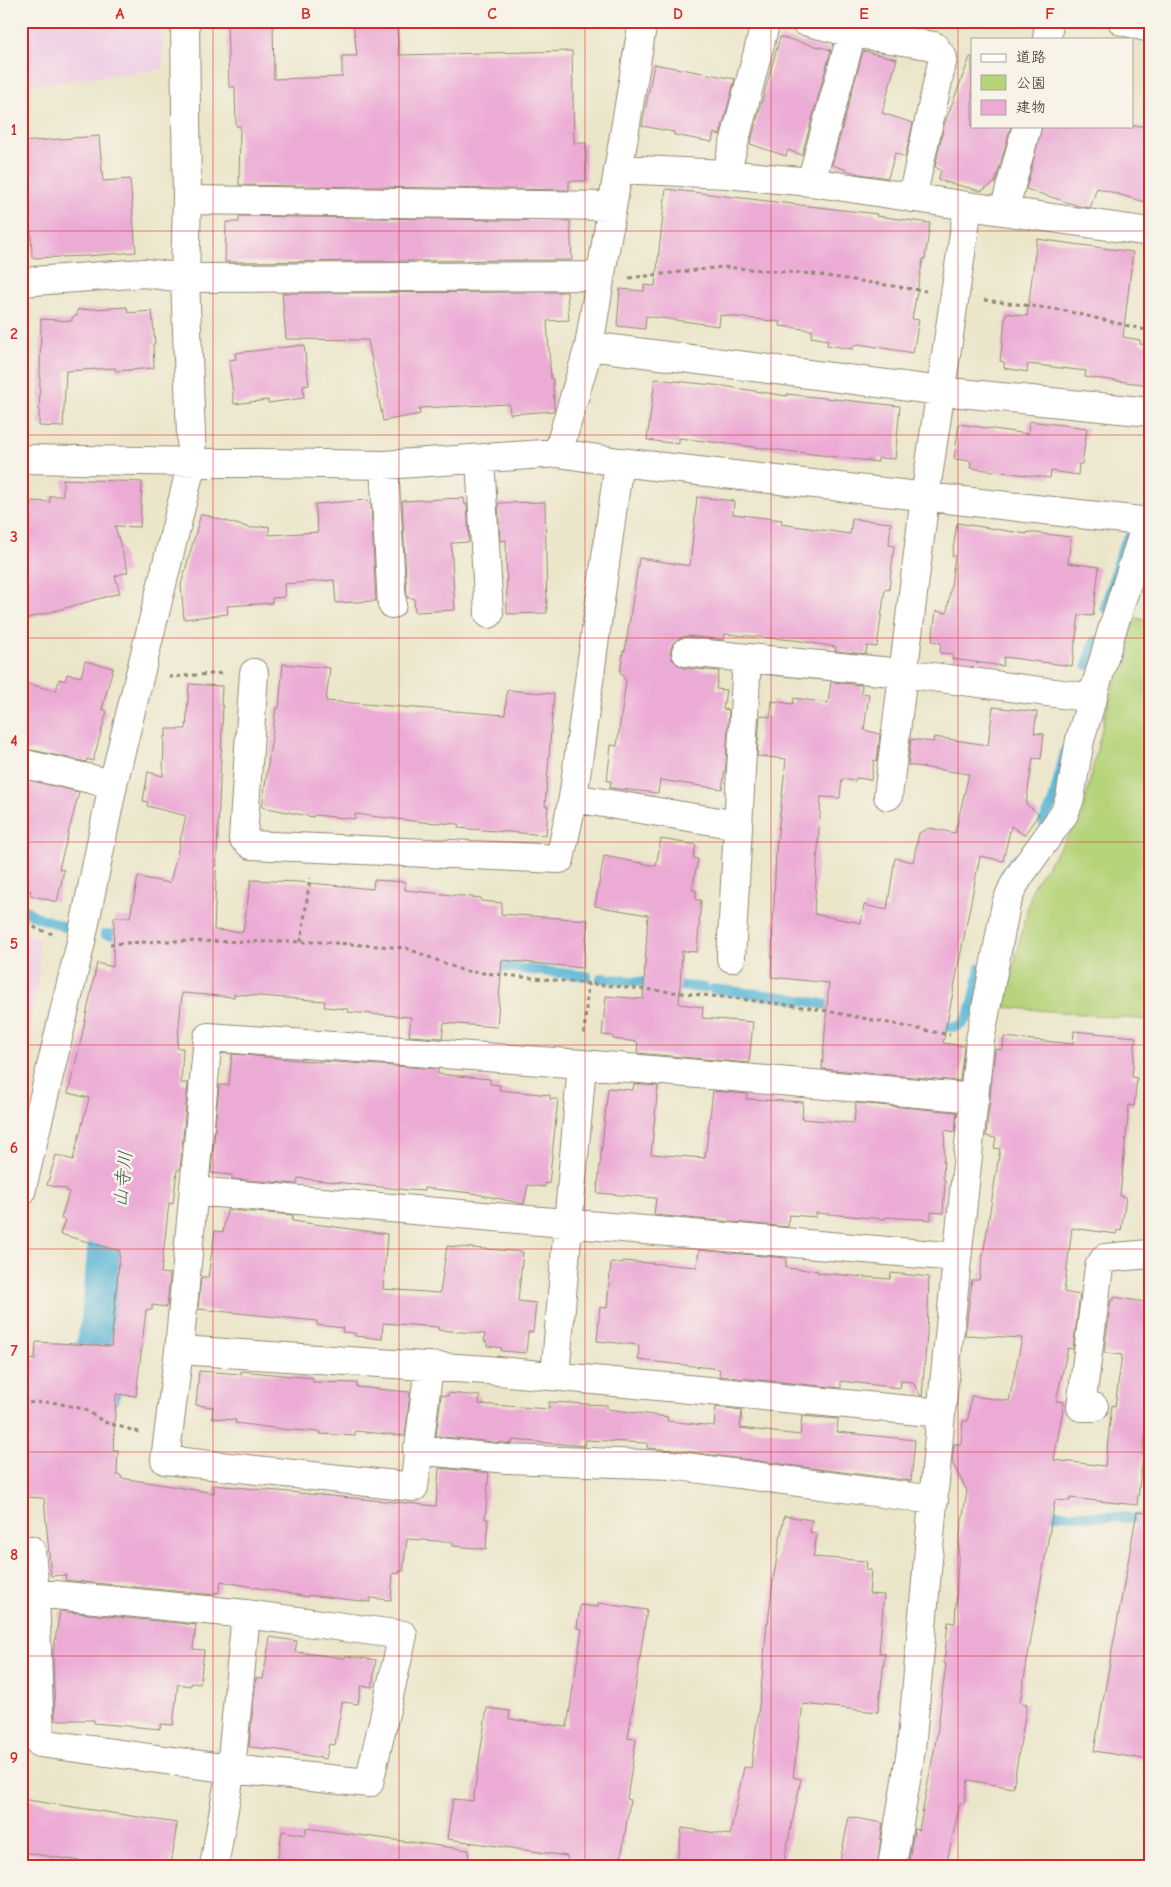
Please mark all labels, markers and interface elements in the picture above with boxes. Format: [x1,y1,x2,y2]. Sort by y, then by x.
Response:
text: A [116,5,125,23]
text: B [301,5,311,23]
text: C [487,5,497,23]
text: D [673,5,683,23]
text: E [859,5,869,23]
text: F [1045,5,1055,23]
legend [971,38,1134,128]
text: 道路 [1016,48,1046,66]
text: 公園 [1016,74,1046,92]
text: 建物 [1016,98,1046,116]
text: 1 [11,121,17,139]
text: 2 [10,325,18,343]
text: 3 [10,528,18,546]
text: 4 [10,732,18,750]
text: 5 [10,935,18,953]
text: 6 [10,1139,18,1157]
water label: 山寺川 [109,1150,137,1209]
text: 7 [10,1342,18,1360]
text: 8 [10,1546,18,1564]
text: 9 [10,1749,18,1767]

